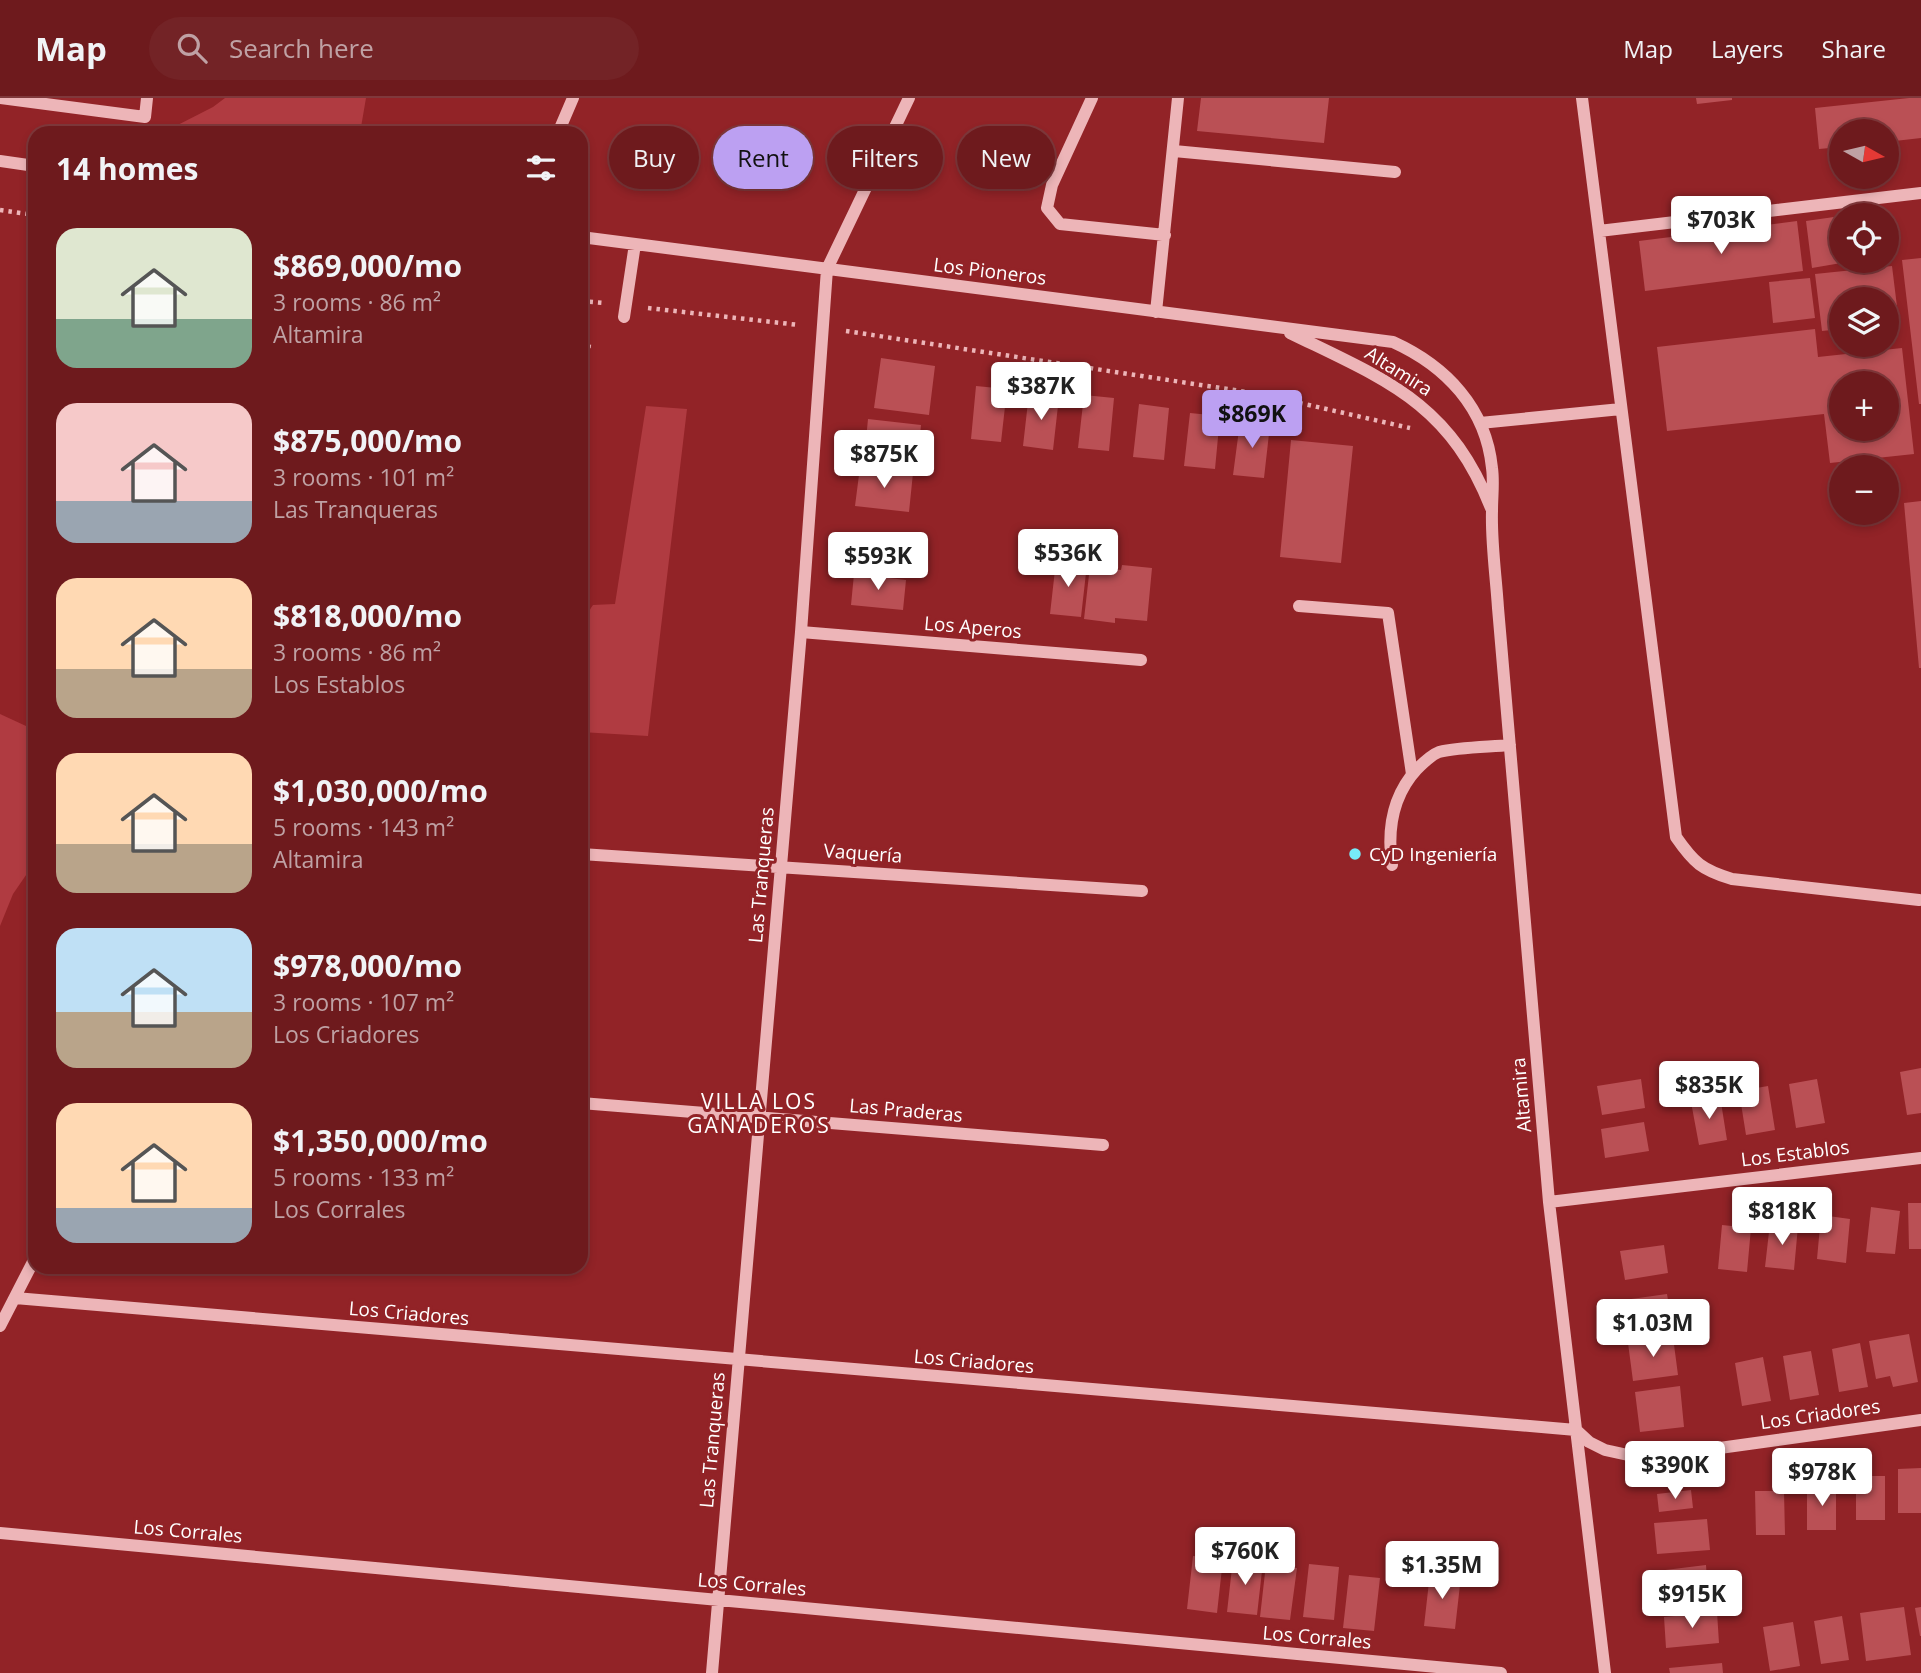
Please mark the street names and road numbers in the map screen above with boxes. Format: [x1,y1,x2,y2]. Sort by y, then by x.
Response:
street label: Los Pioneros [932,251,1048,291]
street label: Altamira [1360,340,1438,402]
street label: Los Aperos [923,610,1023,644]
street label: Las Tranqueras [742,806,780,944]
street label: Vaquería [823,837,903,869]
street label: Altamira [1505,1057,1537,1133]
street label: Las Praderas [848,1092,964,1128]
street label: Los Establos [1739,1133,1851,1173]
street label: Los Criadores [348,1295,470,1331]
street label: Los Criadores [913,1343,1035,1379]
street label: Las Tranqueras [693,1371,731,1509]
street label: Los Criadores [1758,1393,1882,1435]
street label: Los Corrales [132,1513,244,1549]
street label: Los Corrales [696,1566,808,1602]
street label: Los Corrales [1261,1619,1373,1655]

